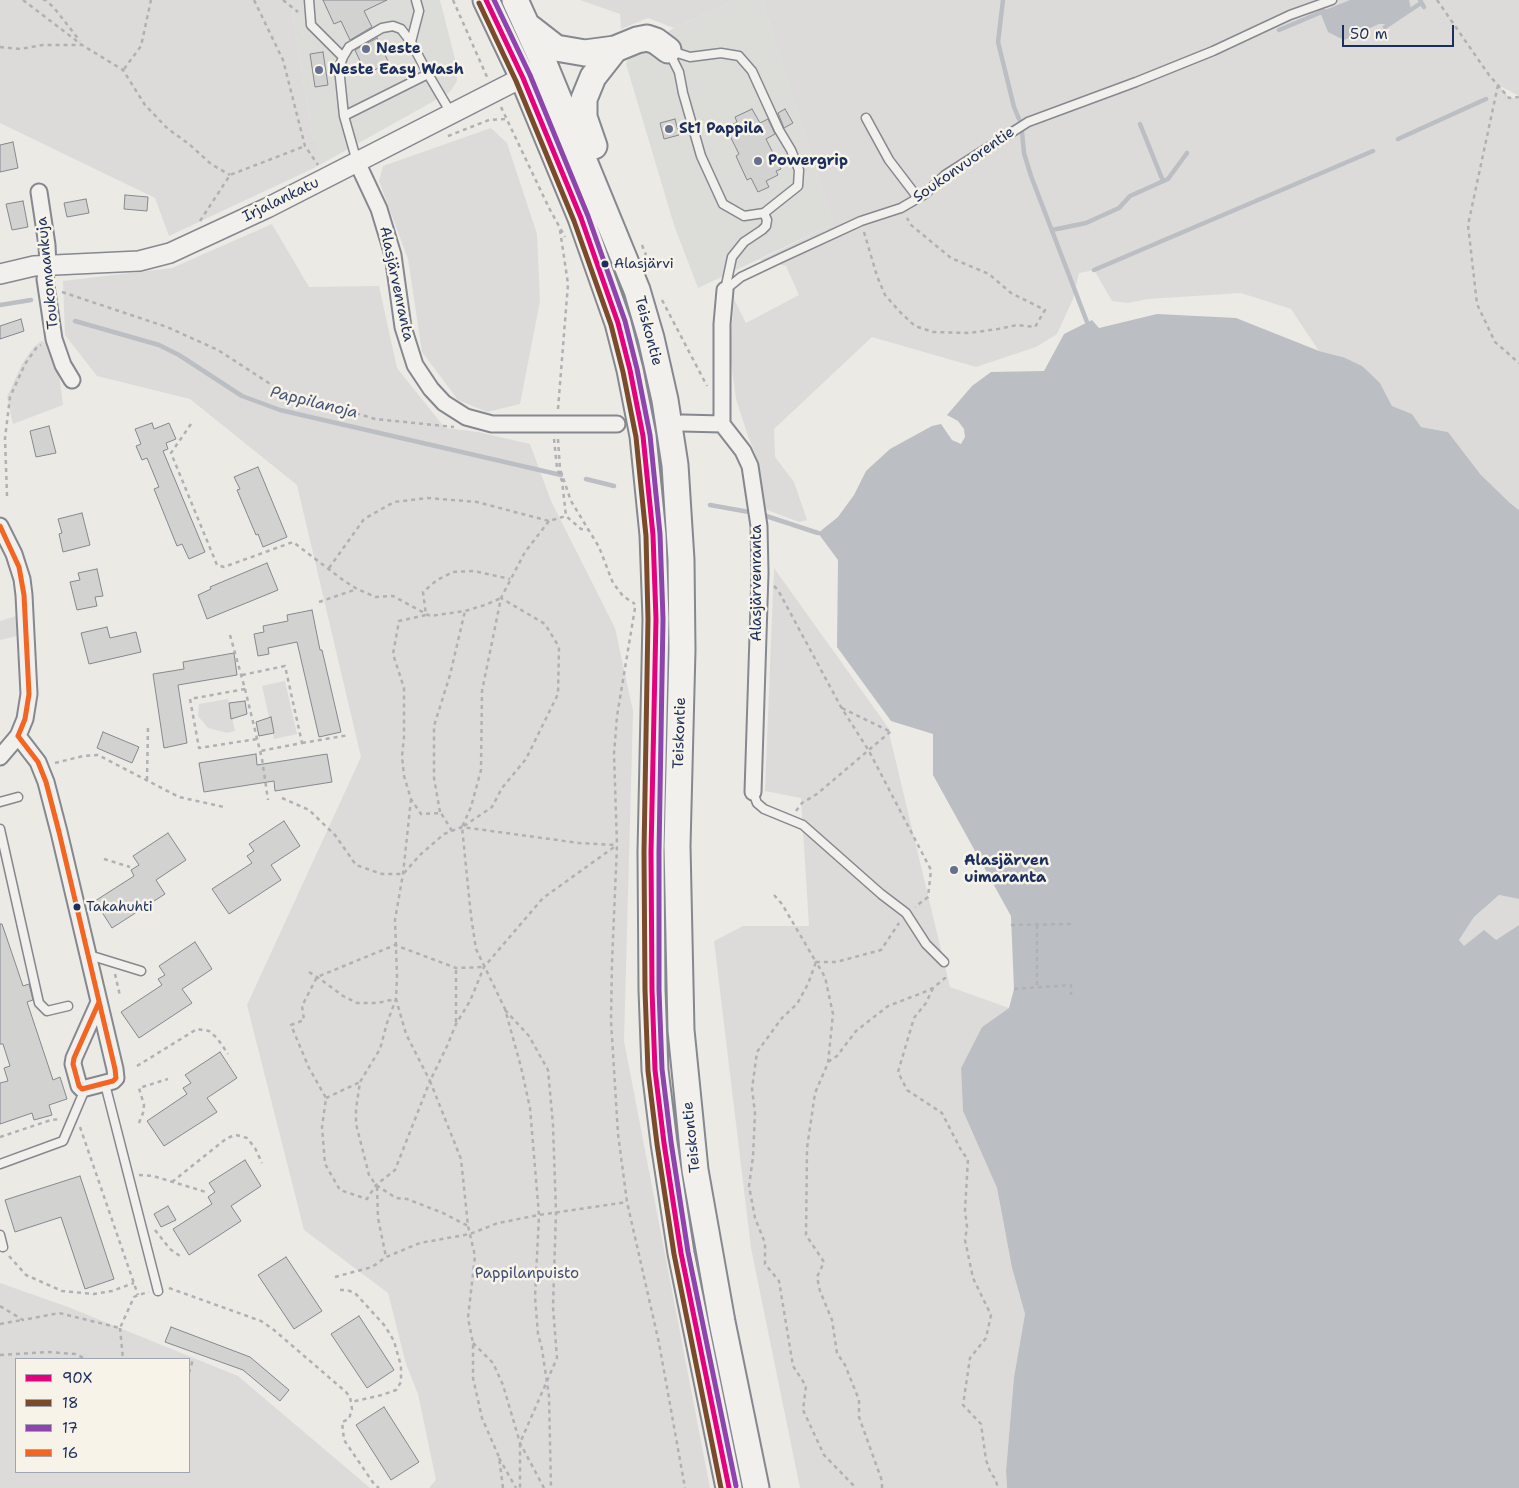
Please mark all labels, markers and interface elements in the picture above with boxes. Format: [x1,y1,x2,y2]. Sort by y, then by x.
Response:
scale bar [1344,15,1456,47]
text: 50 m [1350,24,1388,44]
place label: Neste [376,40,421,58]
marker: Neste [360,43,372,55]
place label: Neste Easy Wash [329,61,464,79]
marker: Neste Easy Wash [313,64,325,76]
place label: St1 Pappila [679,120,763,138]
marker: St1 Pappila [663,123,675,135]
street label: Soukonvuorentie [910,123,1018,207]
place label: Powergrip [768,152,848,170]
marker: Powergrip [752,155,764,167]
street label: Irjalankatu [240,174,322,226]
street label: Toukomaankuja [33,216,63,330]
street label: Alasjärvenranta [375,225,417,343]
place label: Alasjärvi [614,256,674,272]
marker: Alasjärvi [600,259,610,269]
street label: Teiskontie [630,294,666,368]
water label: Pappilanoja [268,383,360,423]
street label: Alasjärvenranta [748,525,766,641]
street label: Teiskontie [670,697,690,769]
place label: Alasjärven uimaranta [964,852,1049,887]
marker: Alasjärven uimaranta [948,864,960,876]
place label: Takahuhti [86,899,153,915]
marker: Takahuhti [72,902,82,912]
street label: Teiskontie [679,1100,705,1174]
park label: Pappilanpuisto [475,1265,579,1283]
legend [15,1358,190,1473]
text: 90X [62,1368,92,1388]
text: 18 [62,1393,79,1413]
text: 17 [62,1418,78,1438]
text: 16 [62,1443,78,1463]

